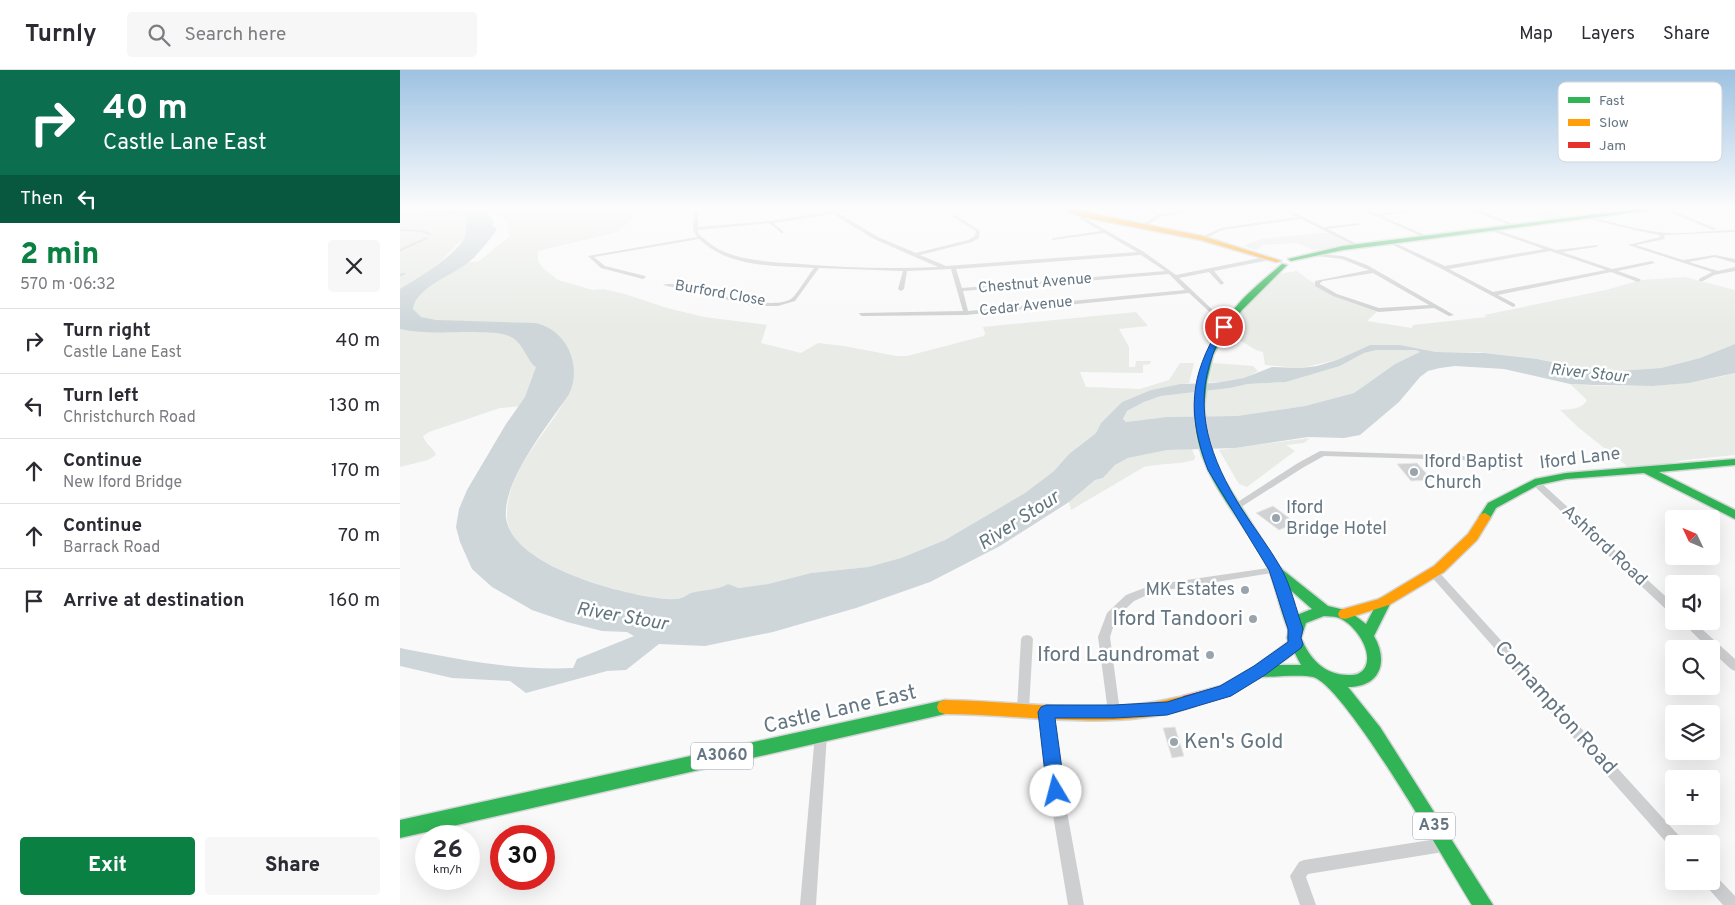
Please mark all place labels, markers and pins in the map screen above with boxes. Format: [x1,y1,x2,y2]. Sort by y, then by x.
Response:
pin [1203,306,1245,348]
place label: Iford Baptist Church [1424,451,1523,495]
marker: Iford Baptist Church [1408,466,1420,478]
place label: Iford Bridge Hotel [1286,497,1387,541]
marker: Iford Bridge Hotel [1270,512,1282,524]
place label: MK Estates [1145,579,1235,602]
marker: MK Estates [1239,584,1251,596]
place label: Iford Tandoori [1112,606,1243,633]
marker: Iford Tandoori [1247,613,1259,625]
place label: Iford Laundromat [1037,642,1200,669]
marker: Iford Laundromat [1204,649,1216,661]
place label: Ken's Gold [1184,729,1283,756]
marker: Ken's Gold [1168,736,1180,748]

